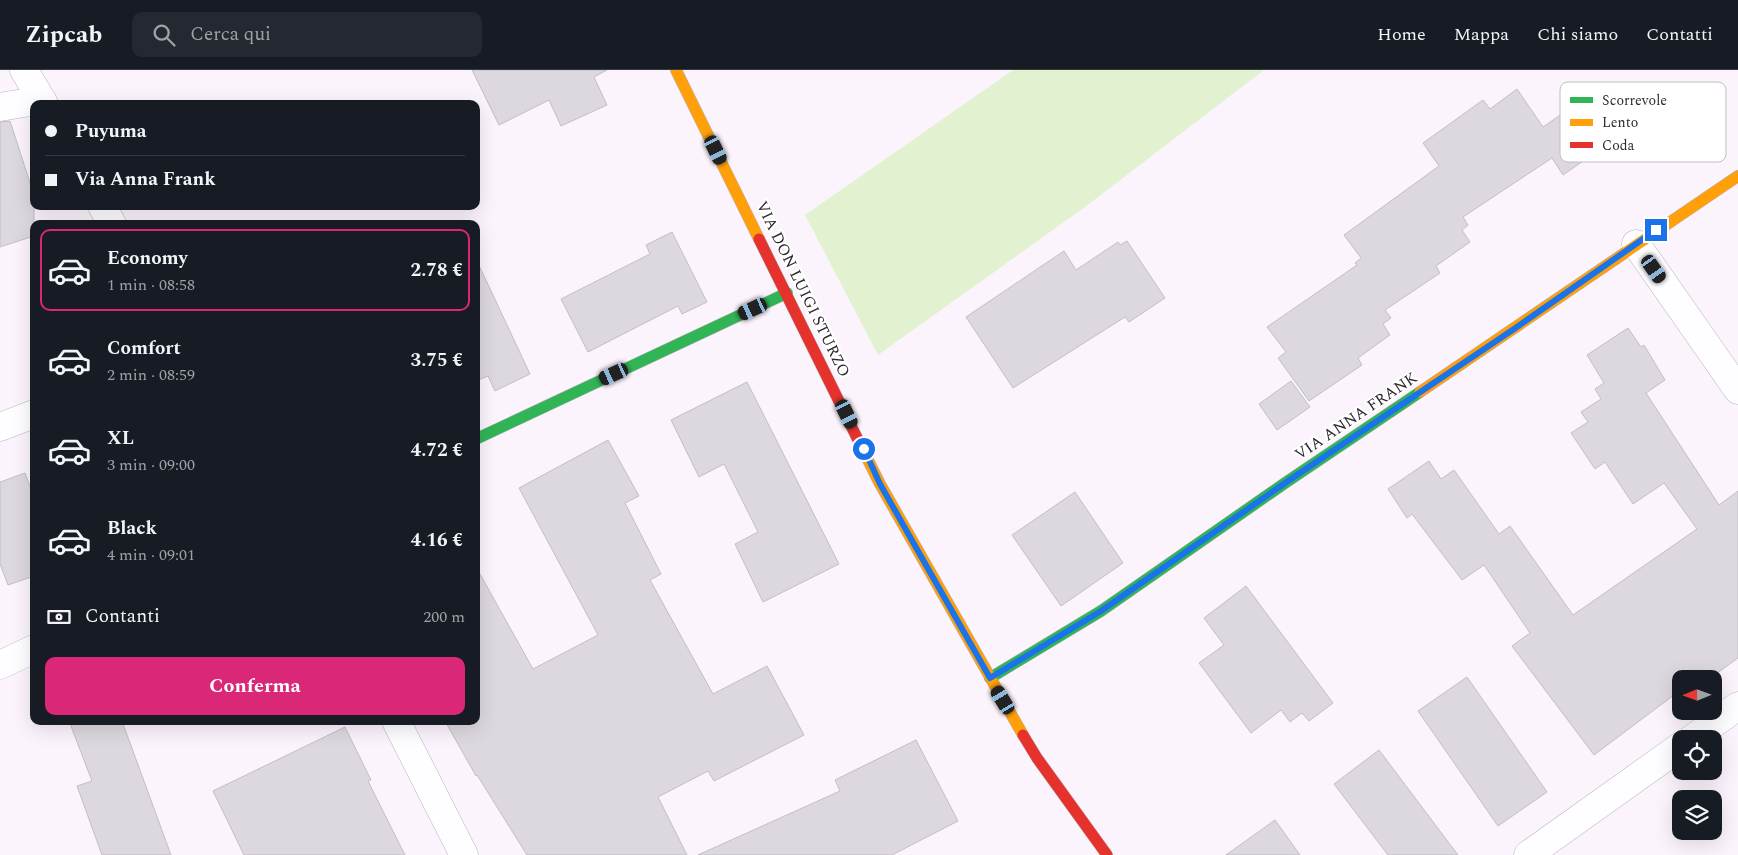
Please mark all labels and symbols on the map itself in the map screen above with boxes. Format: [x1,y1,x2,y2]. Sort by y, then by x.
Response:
legend [1560,82,1726,162]
text: Scorrevole [1602,90,1667,111]
text: Lento [1602,112,1638,133]
car [702,133,729,167]
text: Coda [1602,135,1635,156]
street label: VIA DON LUIGI STURZO [750,197,856,381]
route end [1645,219,1667,241]
car [1639,252,1668,286]
car [736,296,769,322]
car [597,361,630,387]
street label: VIA ANNA FRANK [1290,366,1423,466]
car [833,397,860,431]
route start [853,438,875,460]
north arrow [1672,670,1722,720]
car [988,683,1017,717]

